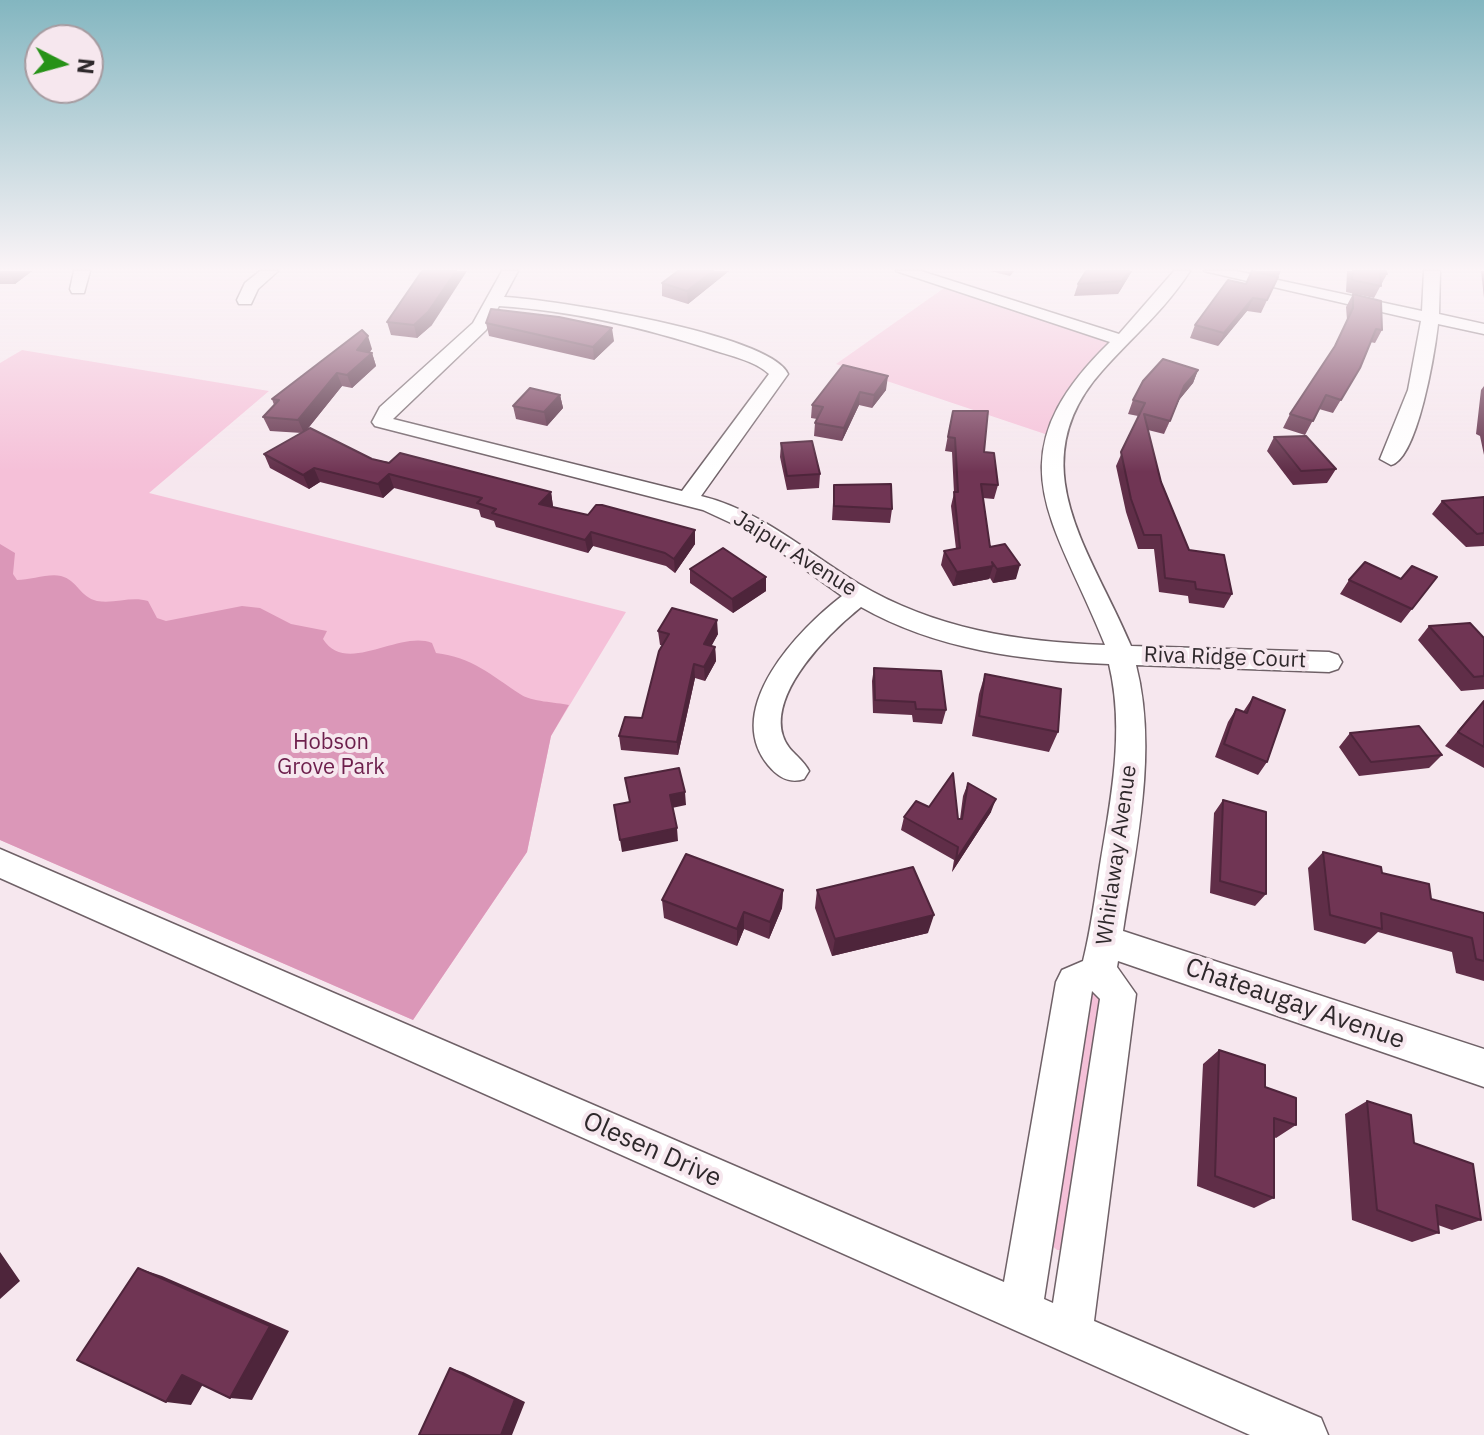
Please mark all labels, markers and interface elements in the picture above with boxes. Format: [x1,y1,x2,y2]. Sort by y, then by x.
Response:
north arrow [24,24,104,104]
text: N [71,57,102,76]
street label: Jaipur Avenue [728,506,862,602]
street label: Riva Ridge Court [1143,642,1307,674]
park label: Hobson Grove Park [277,730,385,782]
street label: Whirlaway Avenue [1091,763,1143,947]
street label: Chateaugay Avenue [1181,952,1409,1056]
street label: Olesen Drive [578,1106,726,1194]

